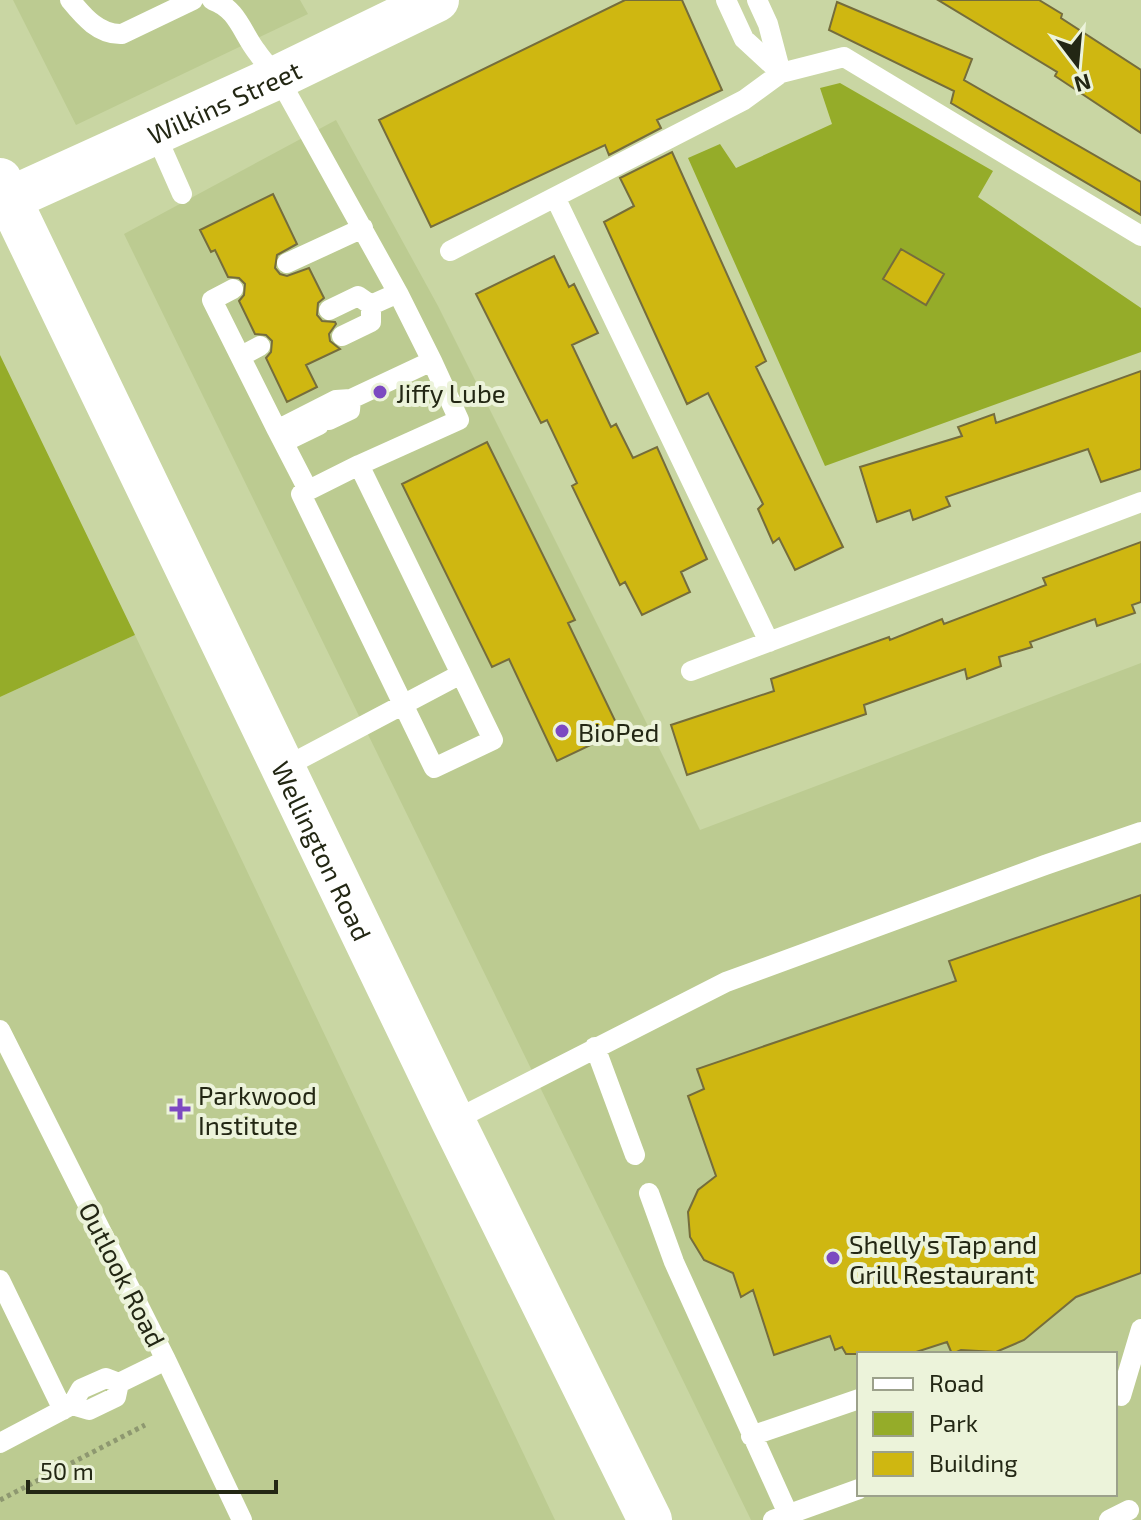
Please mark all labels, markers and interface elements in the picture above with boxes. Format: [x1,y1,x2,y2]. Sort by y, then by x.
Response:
north arrow [1037,24,1117,104]
street label: Wilkins Street [142,53,306,150]
text: N [1072,70,1094,99]
place label: Jiffy Lube [396,377,506,408]
marker: Jiffy Lube [371,383,389,401]
place label: BioPed [578,716,659,747]
marker: BioPed [553,722,571,740]
street label: Wellington Road [266,756,379,945]
place label: Parkwood Institute [198,1079,317,1140]
marker: Parkwood Institute [169,1098,191,1120]
street label: Outlook Road [73,1197,173,1351]
place label: Shelly's Tap and Grill Restaurant [849,1228,1037,1289]
marker: Shelly's Tap and Grill Restaurant [824,1249,842,1267]
legend [857,1352,1117,1496]
text: Road [929,1368,984,1397]
text: Park [929,1408,978,1437]
scale bar [28,1444,276,1494]
text: Building [929,1448,1018,1477]
text: 50 m [40,1456,94,1485]

